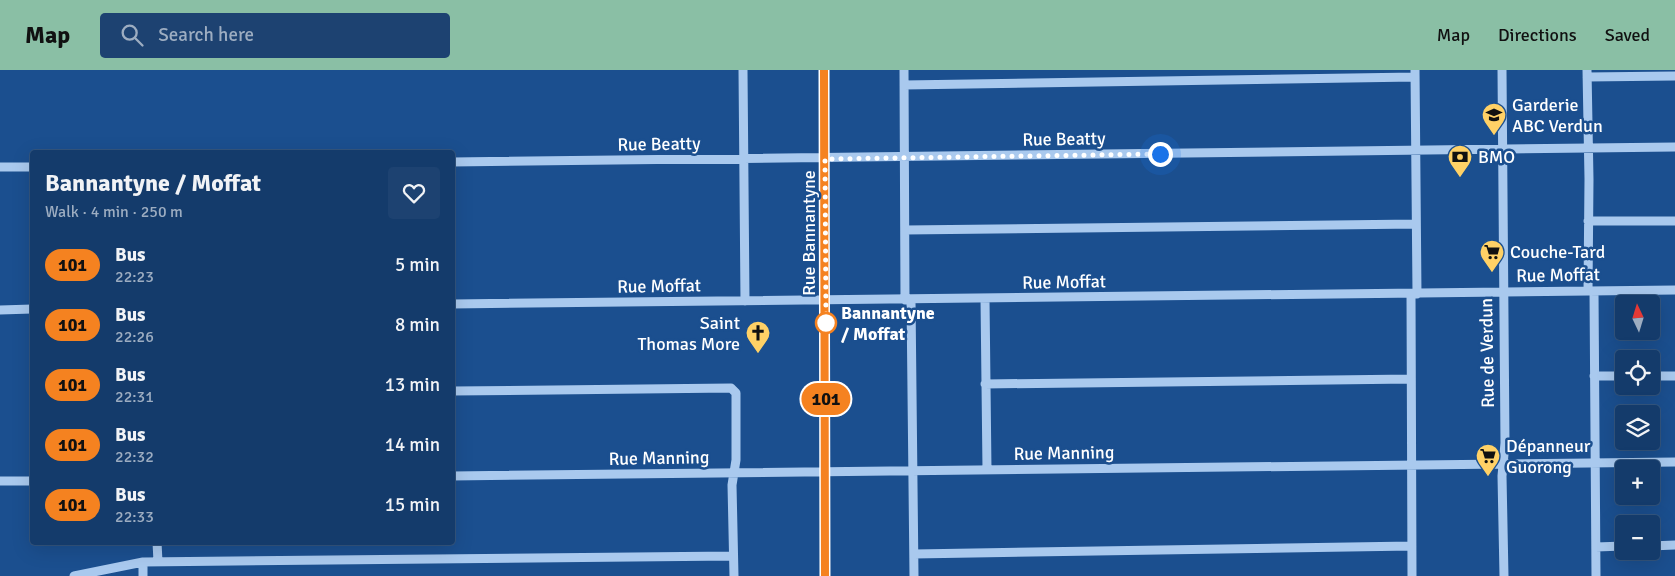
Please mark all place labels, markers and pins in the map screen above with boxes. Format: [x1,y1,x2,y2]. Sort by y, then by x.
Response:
place label: Garderie ABC Verdun [1512,94,1603,137]
school or university icon: Garderie ABC Verdun [1481,102,1507,136]
bank icon: BMO [1447,144,1473,178]
place label: BMO [1478,146,1515,168]
supermarket icon: Couche-Tard [1479,239,1505,273]
place label: Couche-Tard [1510,241,1605,263]
place label: Bannantyne / Moffat [841,302,935,345]
place label: Saint Thomas More [637,312,740,355]
marker: Bannantyne / Moffat [815,312,837,334]
church icon: Saint Thomas More [745,320,771,354]
place label: Dépanneur Guorong [1506,435,1591,478]
supermarket icon: Dépanneur Guorong [1475,443,1501,477]

